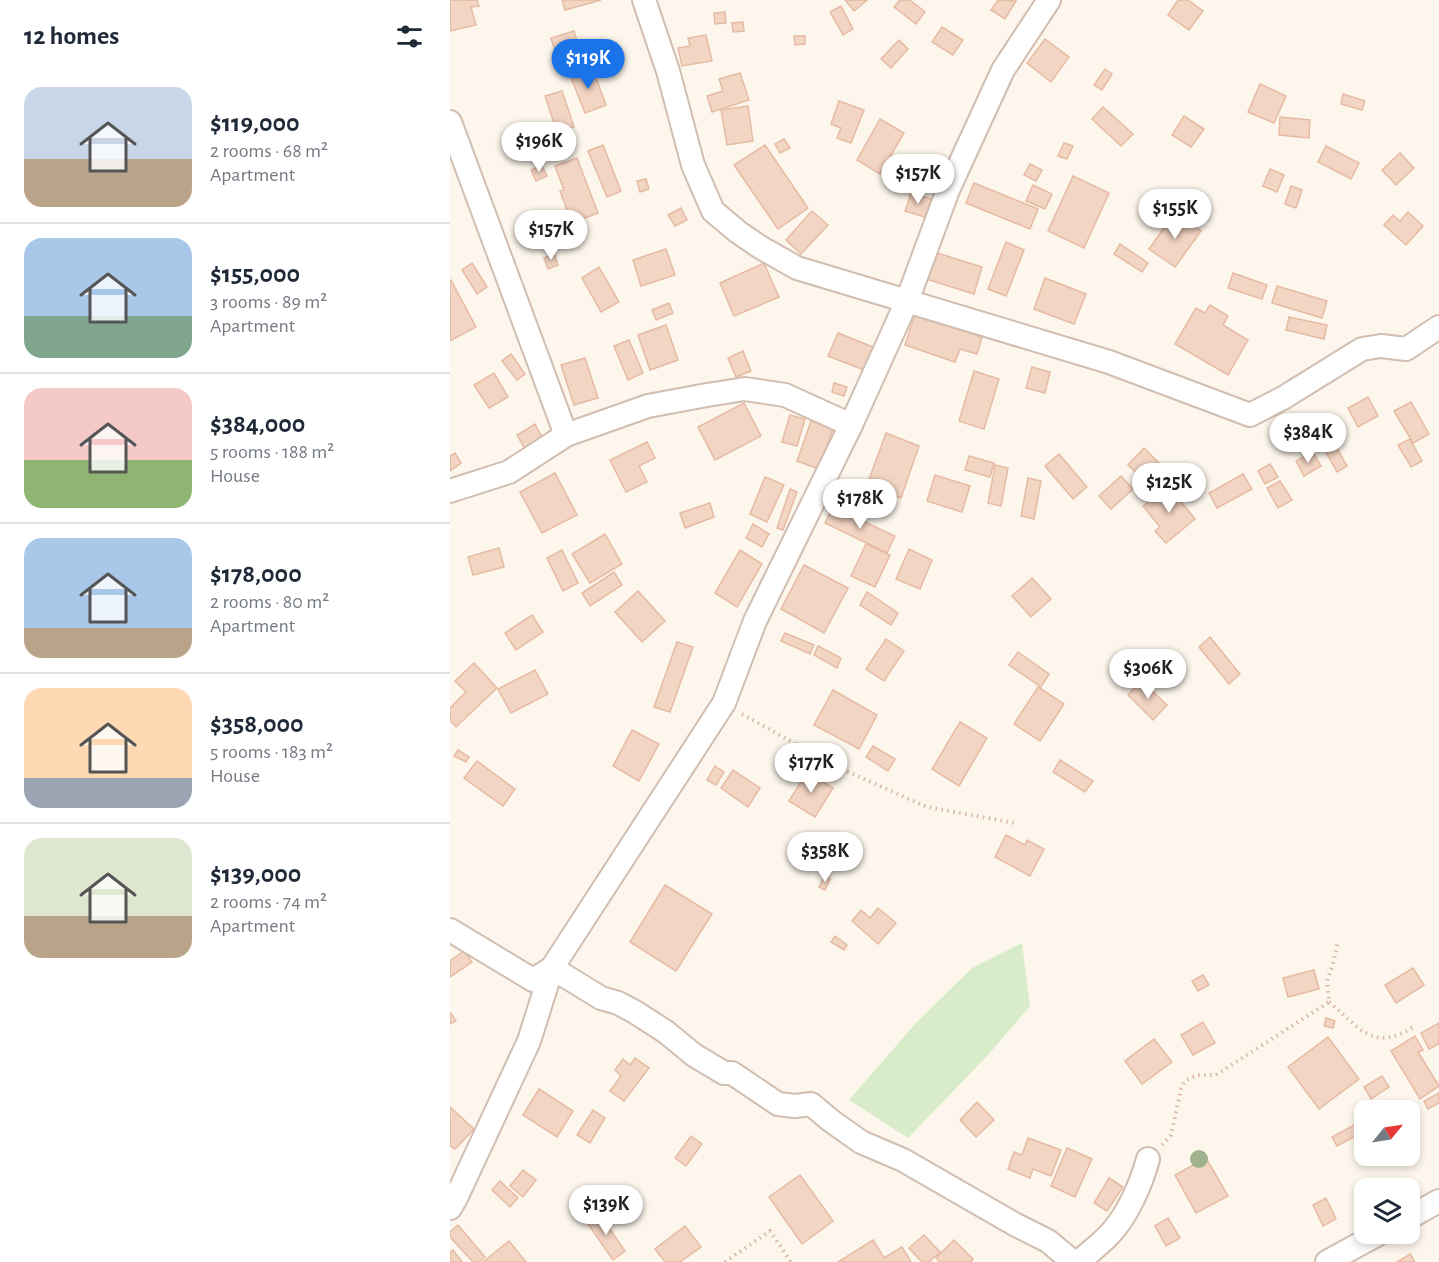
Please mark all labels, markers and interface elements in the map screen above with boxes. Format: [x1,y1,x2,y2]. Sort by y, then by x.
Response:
icon: filters [393,20,426,53]
text: 12 homes [24,23,119,49]
pin: $119K [546,39,630,90]
text: $119K [566,48,610,68]
text: $119,000 [210,110,300,136]
icon: home [72,111,144,183]
pin: $196K [497,122,581,173]
text: $196K [515,131,563,151]
text: 2 rooms · 68 m² [210,141,328,161]
pin: $157K [876,154,960,205]
text: $157K [895,163,941,183]
text: Apartment [210,165,295,185]
pin: $155K [1133,189,1217,240]
text: $155K [1152,198,1198,218]
pin: $157K [509,210,593,261]
text: $157K [528,219,574,239]
text: $155,000 [210,261,300,287]
icon: home [72,262,144,334]
text: 3 rooms · 89 m² [210,292,327,312]
text: Apartment [210,316,295,336]
text: $384,000 [210,411,305,437]
icon: home [72,412,144,484]
pin: $384K [1266,413,1350,464]
text: $384K [1283,422,1333,442]
text: 5 rooms · 188 m² [210,442,334,462]
pin: $125K [1127,463,1211,514]
text: House [210,466,260,486]
text: $125K [1146,472,1192,492]
pin: $178K [818,479,902,530]
text: $178K [837,488,883,508]
text: $178,000 [210,561,302,587]
icon: home [72,562,144,634]
text: 2 rooms · 80 m² [210,592,329,612]
text: Apartment [210,616,295,636]
pin: $306K [1106,649,1190,700]
text: $306K [1123,658,1173,678]
text: $358,000 [210,711,304,737]
icon: home [72,712,144,784]
text: 5 rooms · 183 m² [210,742,333,762]
pin: $177K [769,743,853,794]
text: $177K [788,752,834,772]
text: House [210,766,260,786]
pin: $358K [783,832,867,883]
text: $358K [801,841,849,861]
text: $139,000 [210,861,301,887]
icon: home [72,862,144,934]
text: 2 rooms · 74 m² [210,892,327,912]
text: Apartment [210,916,295,936]
north arrow [1354,1100,1420,1166]
map controls [1354,1100,1420,1244]
button: layers [1354,1178,1420,1244]
pin: $139K [564,1185,648,1236]
text: $139K [583,1194,629,1214]

